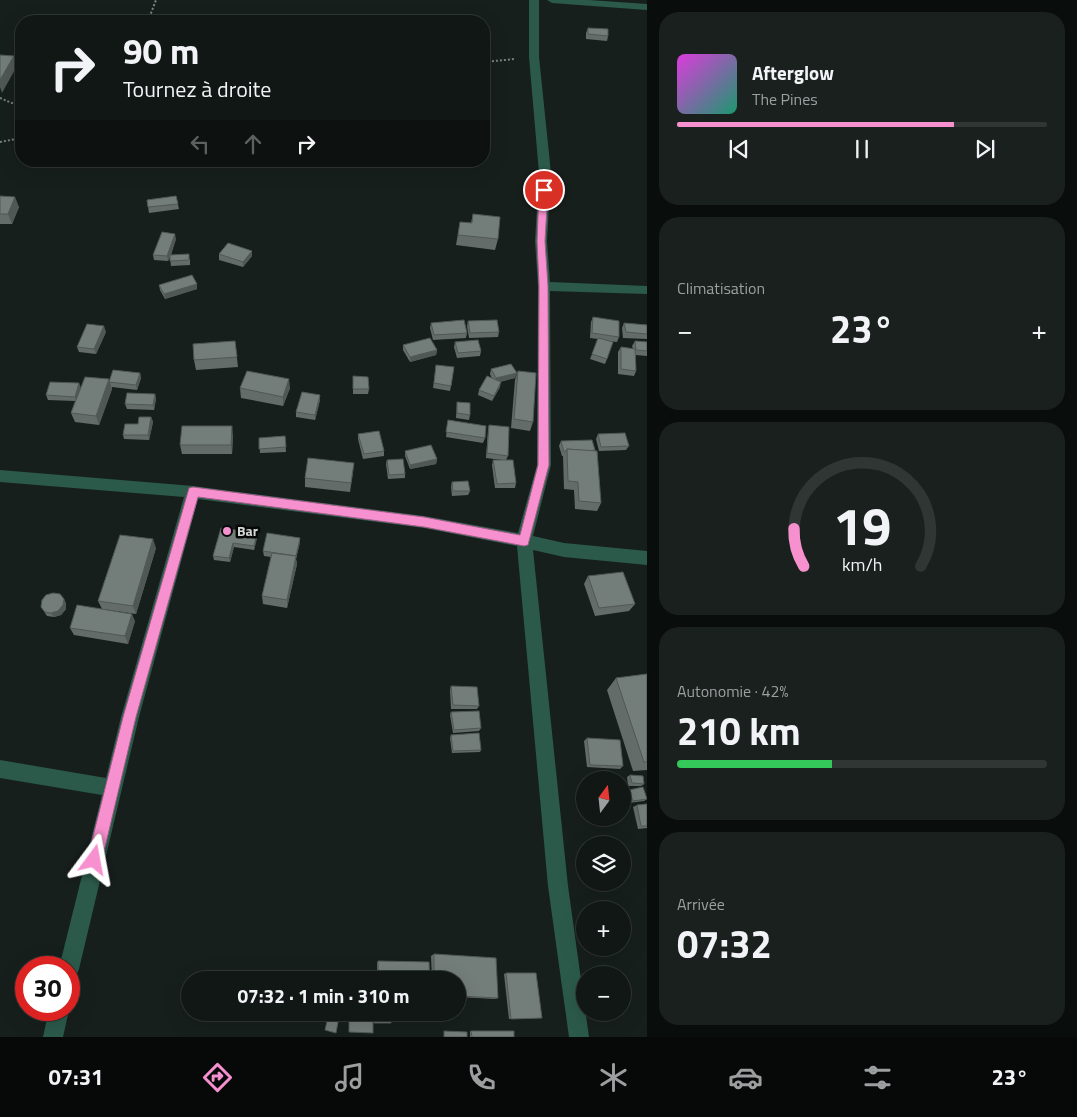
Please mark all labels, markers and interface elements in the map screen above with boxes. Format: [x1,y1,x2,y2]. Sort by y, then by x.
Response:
text: 90 m [123,24,199,78]
icon: right [40,35,105,100]
text: Afterglow [752,58,834,87]
text: Tournez à droite [123,72,271,106]
text: The Pines [752,87,818,111]
icon: left [186,130,214,158]
icon: ahead [239,130,267,158]
icon: right [292,130,320,158]
icon: previous [725,135,753,163]
icon: pause [848,135,876,163]
icon: next [971,135,999,163]
pin [523,169,565,211]
icon: arrive [530,176,558,204]
text: Climatisation [677,276,765,300]
text: 23° [830,300,894,358]
text: − [677,308,693,351]
text: + [1031,308,1047,351]
text: 19 [833,486,891,565]
place label: Bar [237,520,258,541]
marker: Bar [221,525,233,537]
text: km/h [842,551,882,578]
text: Autonomie · 42% [677,679,789,703]
text: 210 km [677,702,801,760]
north arrow [576,771,631,826]
map controls [576,771,631,1021]
position arrow [67,833,119,885]
button: layers [576,836,631,891]
text: Arrivée [677,892,725,916]
button: + [576,901,631,956]
text: 07:32 [677,915,772,973]
speed limit sign: 30 [15,956,80,1021]
button: − [576,966,631,1021]
text: 07:32 · 1 min · 310 m [237,981,410,1010]
text: 07:31 [48,1060,103,1094]
icon: directions [200,1060,235,1095]
icon: music [332,1060,367,1095]
icon: phone [464,1060,499,1095]
icon: climate [596,1060,631,1095]
icon: car [728,1060,763,1095]
icon: filters [860,1060,895,1095]
text: 23° [991,1060,1028,1094]

